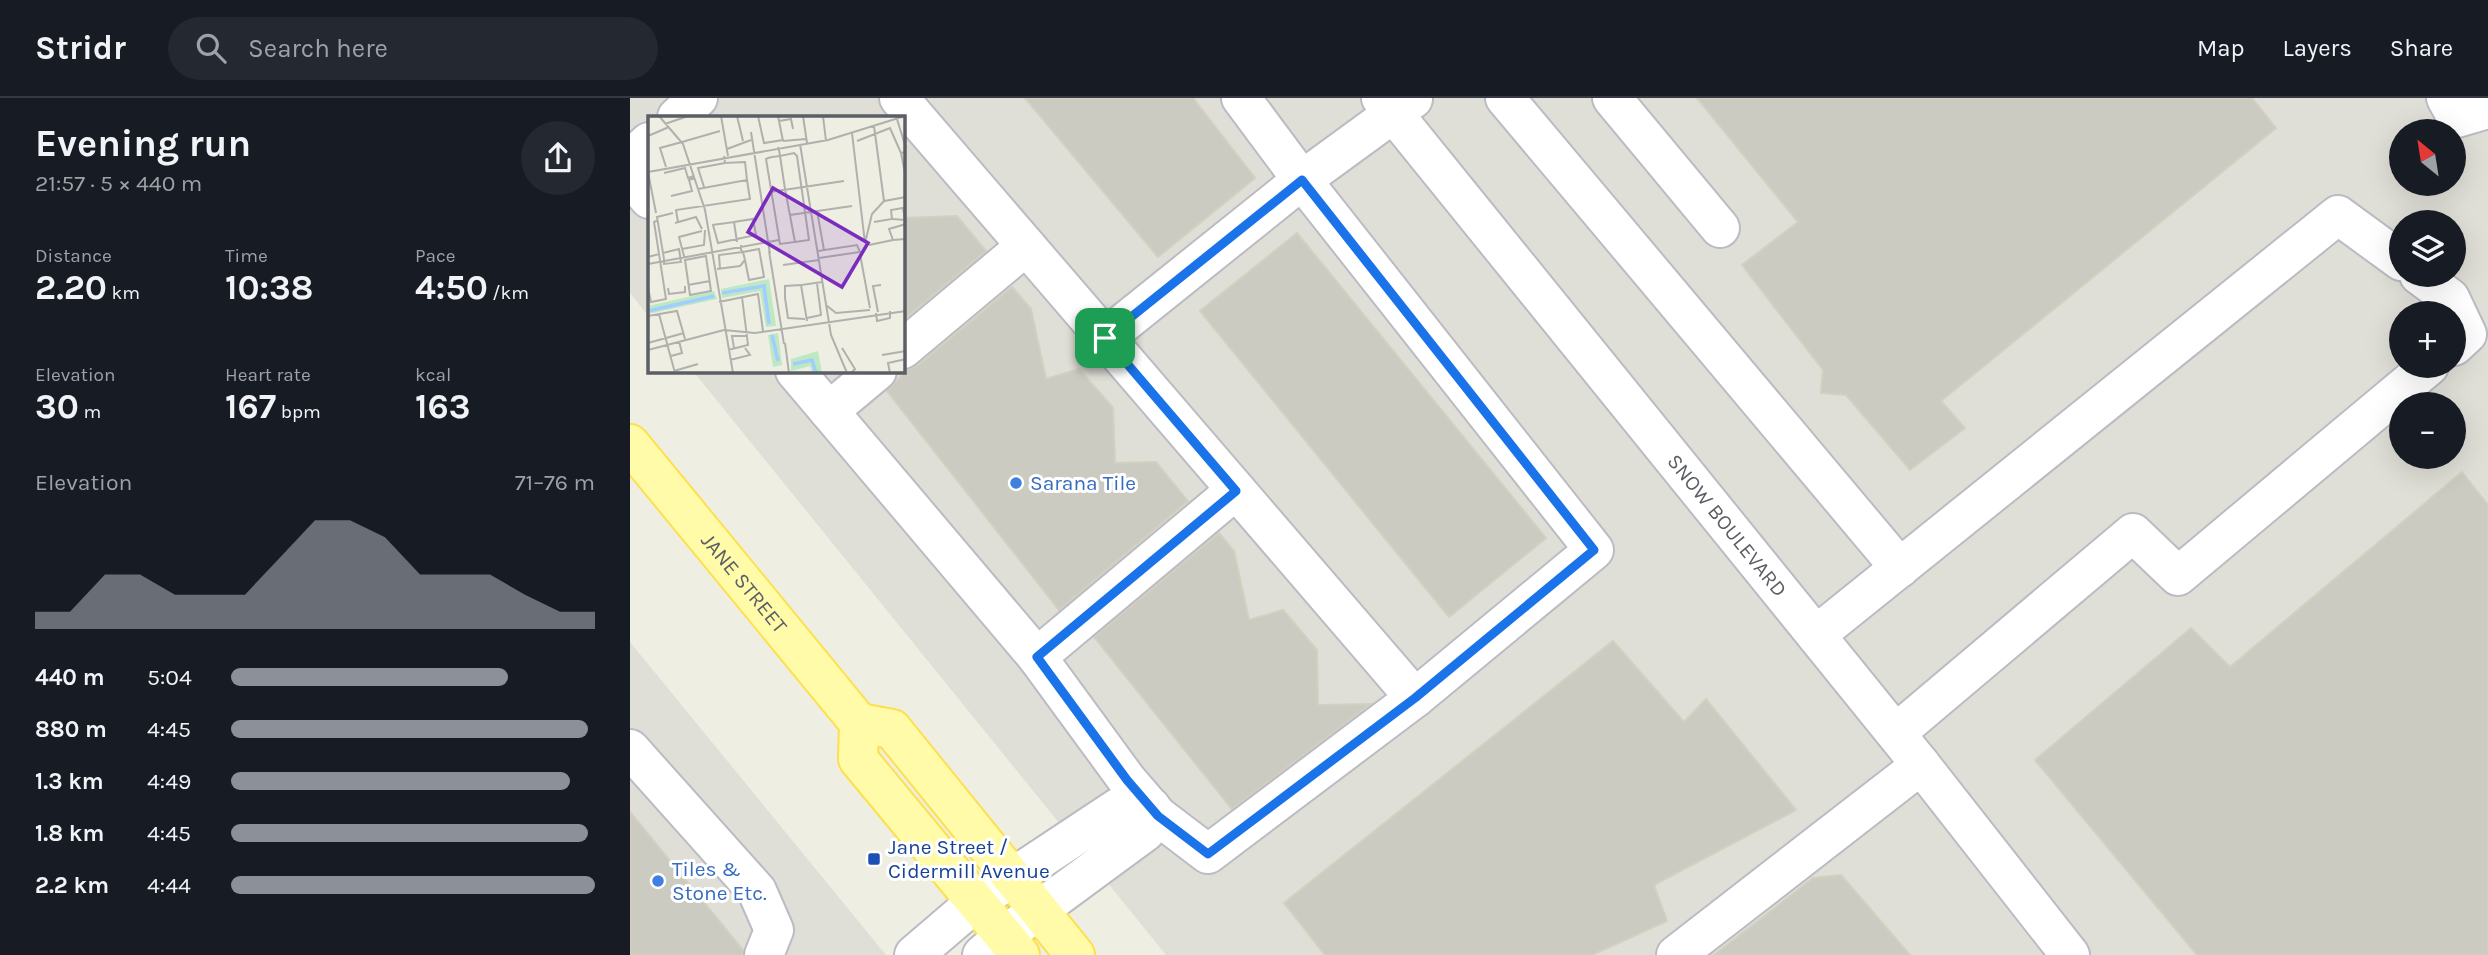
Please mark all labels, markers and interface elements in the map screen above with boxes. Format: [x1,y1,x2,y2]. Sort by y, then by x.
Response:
search box [168,17,658,80]
text: Stridr [35,29,126,67]
icon: search [192,29,230,67]
text: Search here [248,33,388,64]
text: Map [2197,34,2245,62]
text: Layers [2283,34,2352,62]
text: Share [2390,34,2453,62]
inset map [648,116,905,373]
north arrow [2389,119,2466,196]
map controls [2389,119,2466,469]
text: Evening run [35,121,251,166]
button: share [521,121,595,195]
text: 21:57 · 5 × 440 m [35,170,202,197]
button: layers [2389,210,2466,287]
text: Distance [35,245,112,267]
text: Time [225,245,268,267]
text: Pace [415,245,456,267]
text: 2.20 [35,267,107,308]
text: 10:38 [225,267,313,308]
text: 4:50 [415,267,488,308]
text: km [107,282,140,304]
text: /km [488,282,529,304]
button: + [2389,301,2466,378]
pin [1075,308,1135,368]
icon: arrive [1086,319,1124,357]
text: Elevation [35,364,115,386]
text: Heart rate [225,364,311,386]
text: kcal [415,364,451,386]
text: 30 [35,386,79,427]
text: 167 [225,386,276,427]
text: 163 [415,386,471,427]
button: − [2389,392,2466,469]
text: m [79,401,101,423]
text: bpm [276,401,321,423]
street label: SNOW BOULEVARD [1662,449,1792,602]
text: Elevation [35,469,132,496]
text: 71–76 m [515,469,595,496]
place label: Sarana Tile [1030,471,1136,495]
marker: Sarana Tile [1008,475,1024,491]
street label: JANE STREET [696,528,792,638]
text: 440 m [35,664,105,691]
text: 5:04 [147,664,192,691]
text: 880 m [35,716,107,743]
text: 4:45 [147,716,191,743]
text: 1.3 km [35,768,104,795]
text: 4:49 [147,768,191,795]
text: 1.8 km [35,820,104,847]
text: 4:45 [147,820,191,847]
place label: Jane Street / Cidermill Avenue [888,835,1050,883]
marker: Jane Street / Cidermill Avenue [866,851,882,867]
place label: Tiles & Stone Etc. [672,857,767,905]
text: 2.2 km [35,872,109,899]
text: 4:44 [147,872,191,899]
marker: Tiles & Stone Etc. [650,873,666,889]

